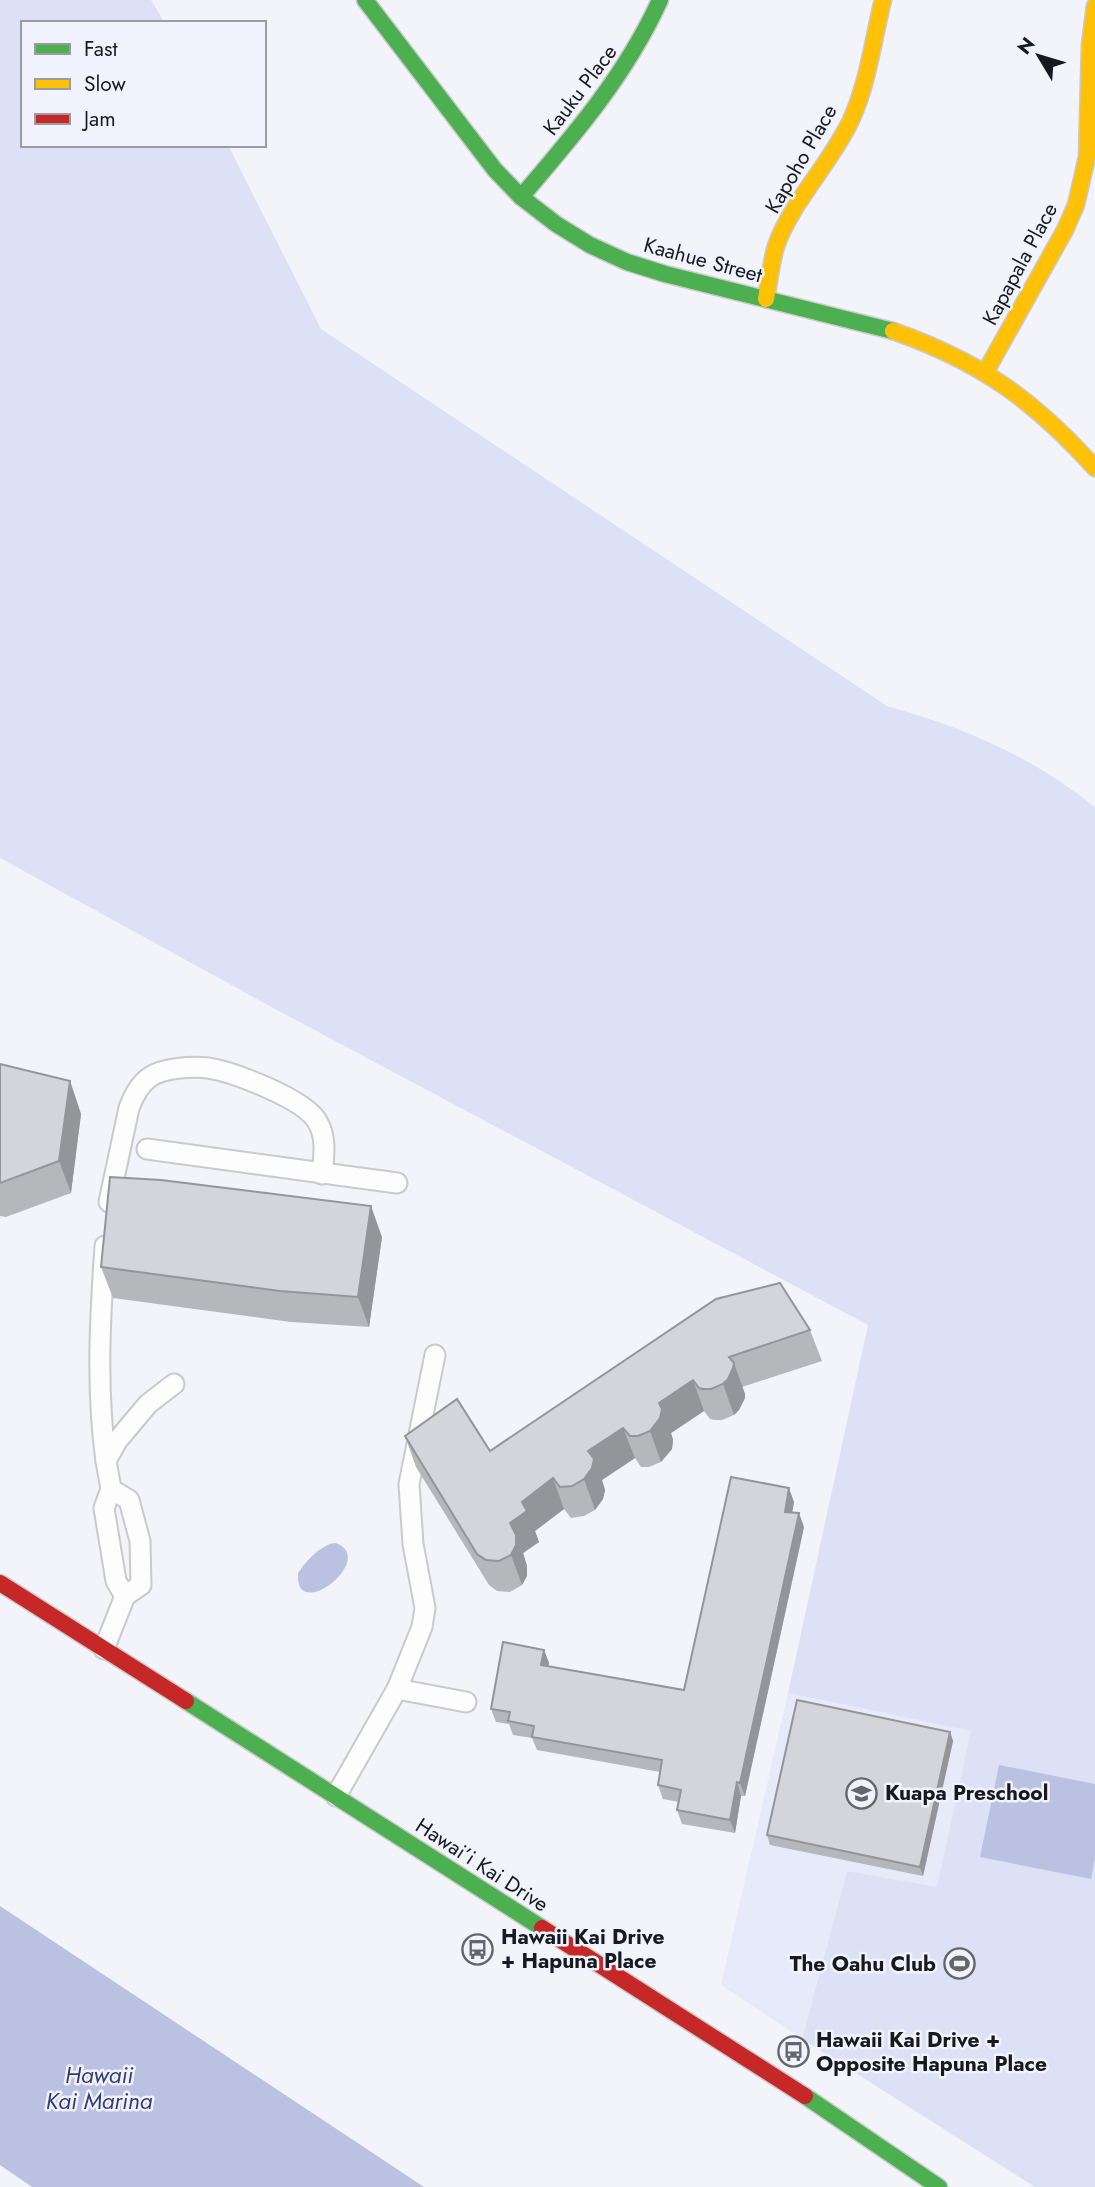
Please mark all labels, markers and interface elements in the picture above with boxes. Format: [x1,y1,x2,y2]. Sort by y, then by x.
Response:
legend [21,21,266,147]
north arrow [1004,21,1074,91]
text: N [1011,32,1041,60]
text: Fast [84,34,117,64]
street label: Kauku Place [536,38,624,142]
text: Slow [84,69,126,99]
street label: Kapoho Place [758,99,844,219]
text: Jam [81,104,116,134]
street label: Kapapala Place [975,197,1065,330]
street label: Kaahue Street [641,230,765,290]
school or university icon: Kuapa Preschool [845,1776,879,1810]
place label: Kuapa Preschool [885,1778,1048,1808]
street label: Hawai’i Kai Drive [410,1811,554,1919]
place label: Hawaii Kai Drive + Hapuna Place [501,1922,665,1976]
bus stop icon: Hawaii Kai Drive + Hapuna Place [461,1932,495,1966]
sports icon: The Oahu Club [942,1947,976,1981]
place label: The Oahu Club [790,1949,936,1979]
place label: Hawaii Kai Drive + Opposite Hapuna Place [816,2025,1047,2079]
bus stop icon: Hawaii Kai Drive + Opposite Hapuna Place [776,2035,810,2069]
water label: Hawaii Kai Marina [46,2058,153,2118]

